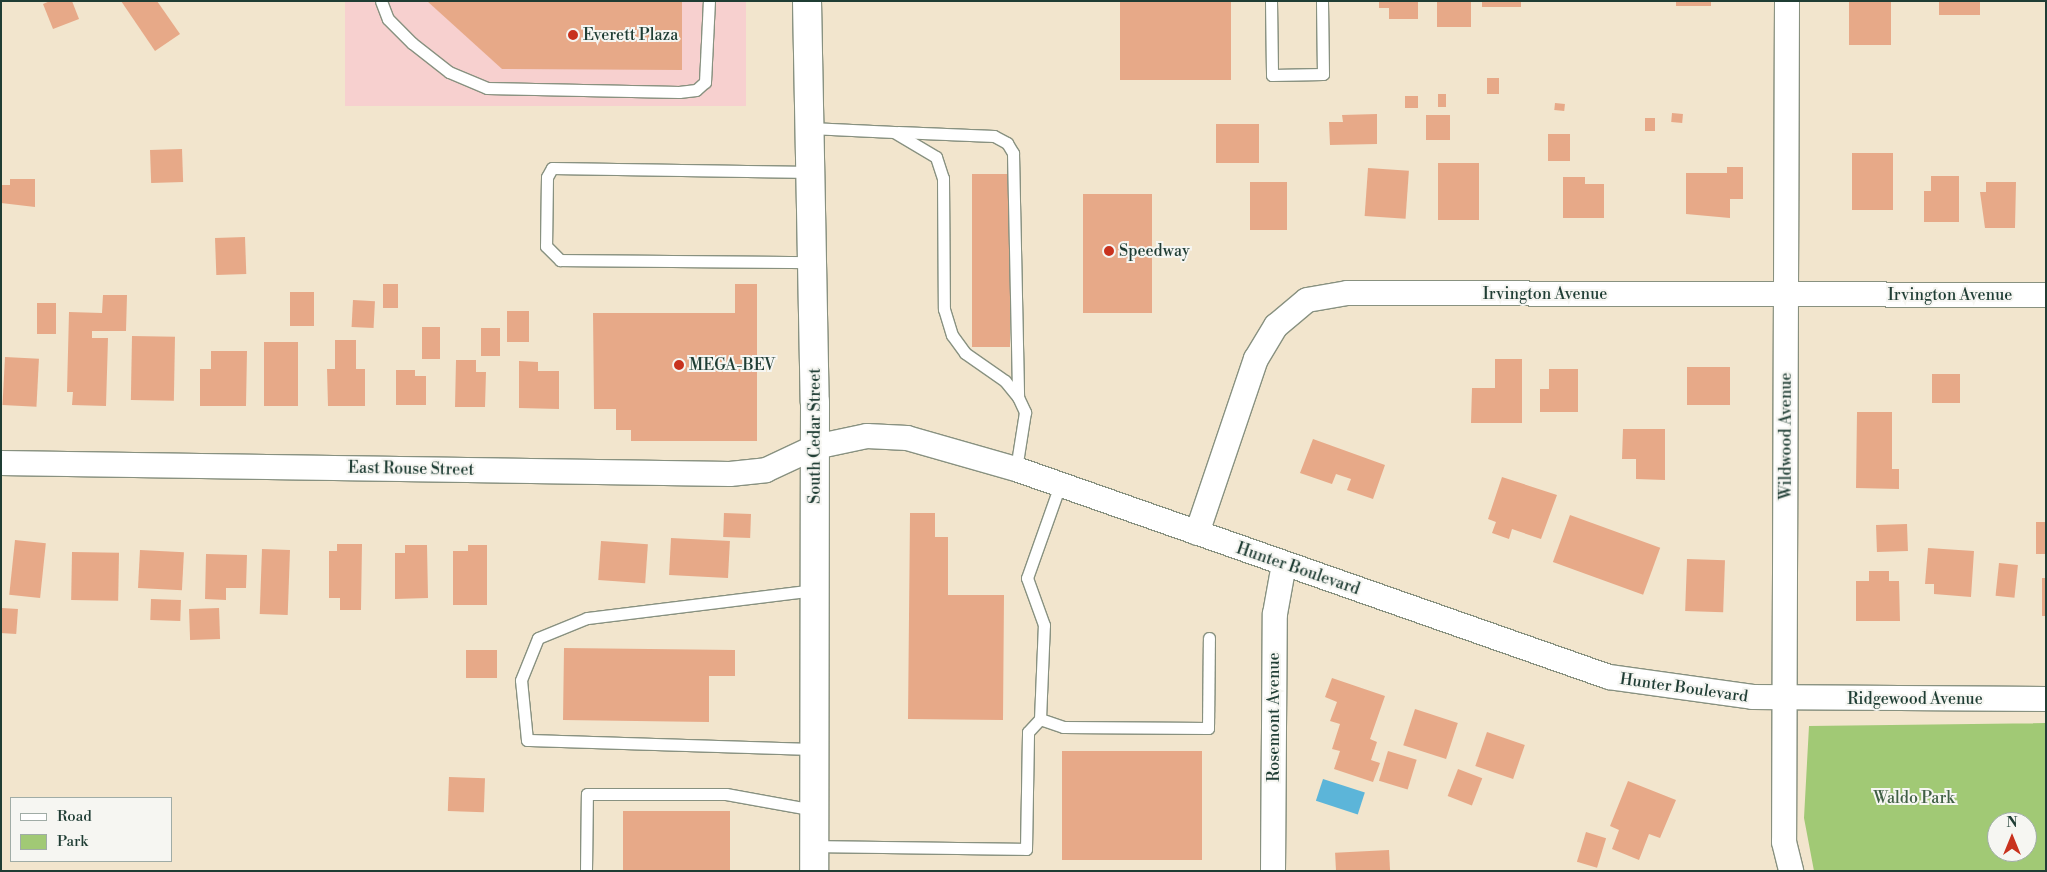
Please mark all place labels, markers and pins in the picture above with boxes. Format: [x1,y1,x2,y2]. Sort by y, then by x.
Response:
place label: Everett Plaza [583,25,678,45]
marker: Everett Plaza [567,29,579,41]
place label: Speedway [1119,241,1190,261]
marker: Speedway [1103,245,1115,257]
place label: MEGA-BEV [689,355,775,375]
marker: MEGA-BEV [673,359,685,371]

